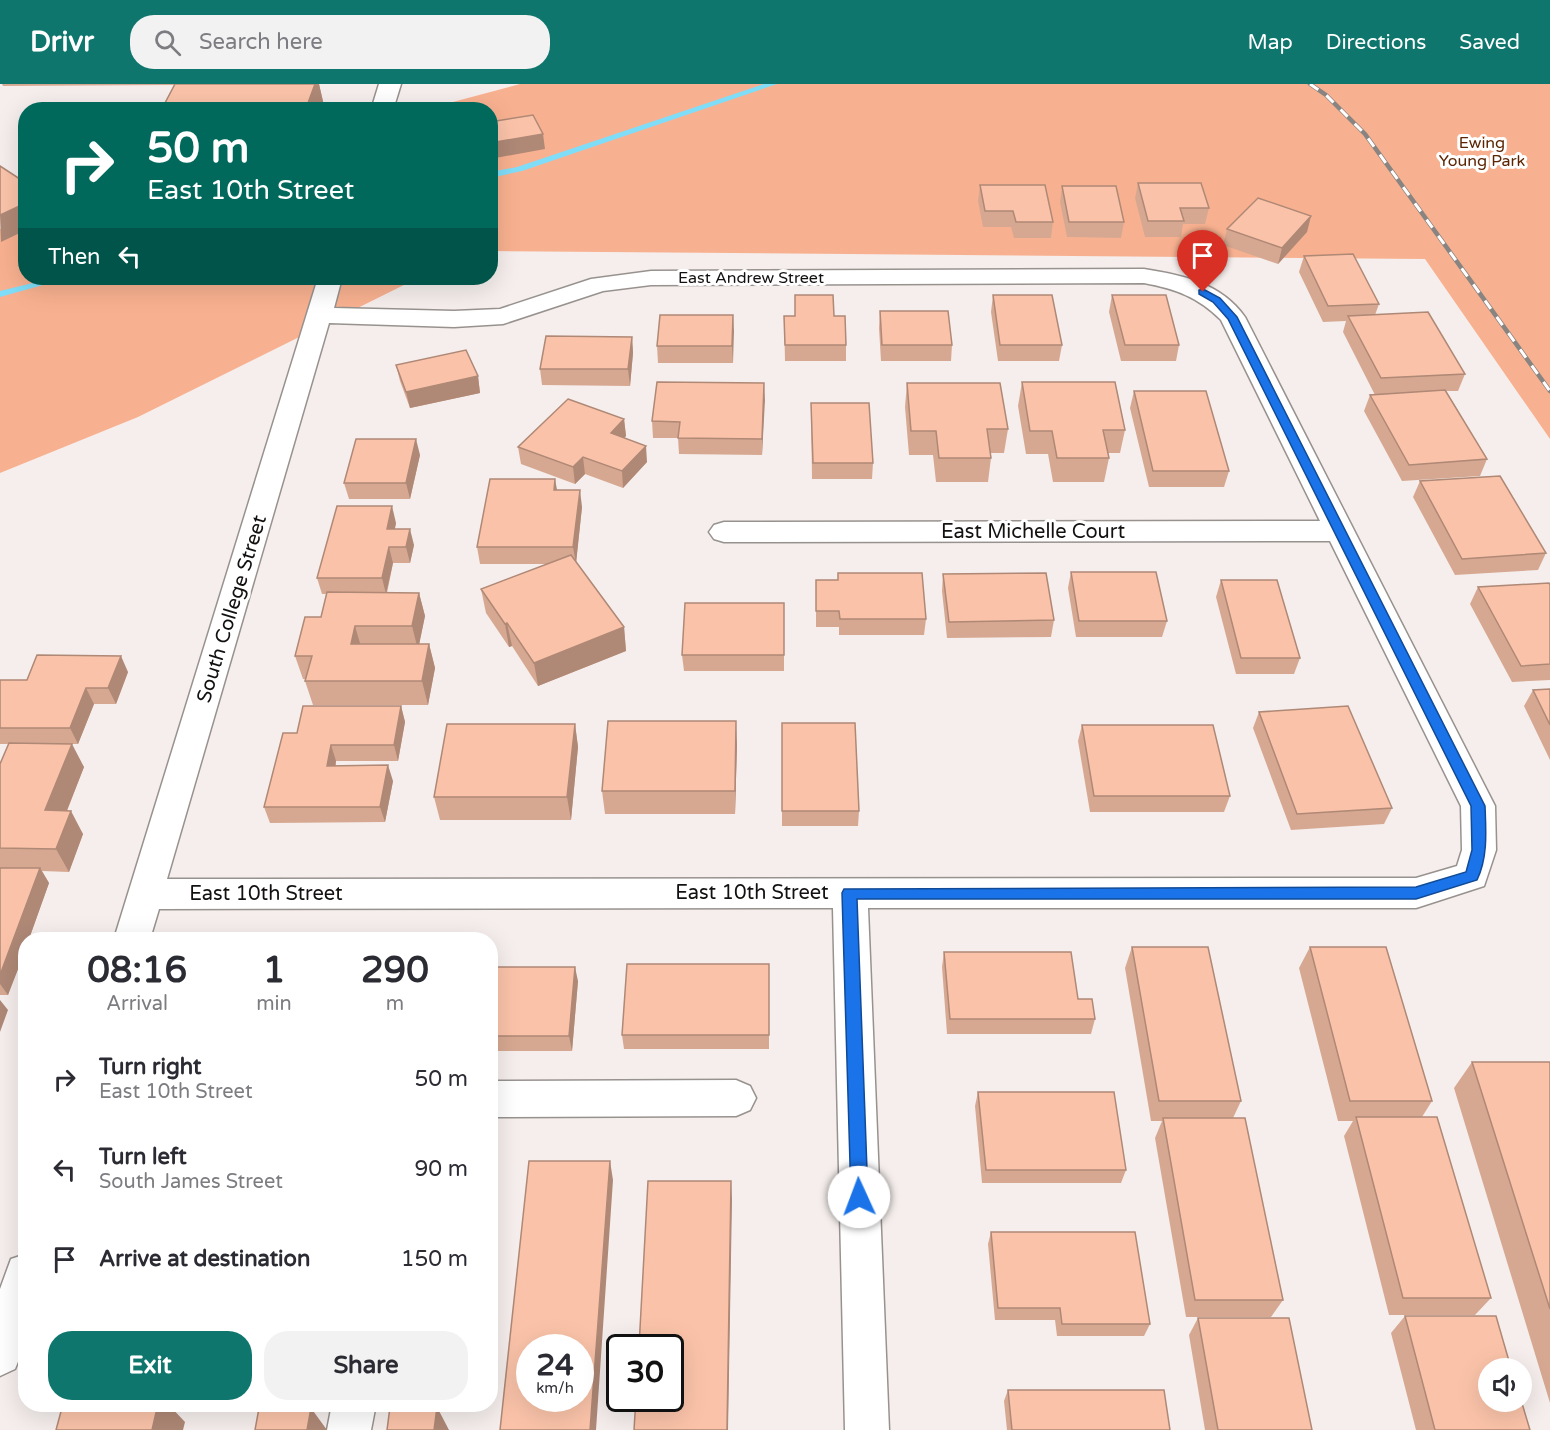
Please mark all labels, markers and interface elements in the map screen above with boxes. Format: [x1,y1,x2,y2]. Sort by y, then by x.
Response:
search box [130,15,550,69]
text: Drivr [30,25,94,59]
icon: search [151,26,184,59]
text: Search here [199,29,323,55]
text: Map [1247,30,1293,55]
text: Directions [1326,30,1426,55]
text: Saved [1459,30,1520,55]
text: 50 m [147,123,249,174]
icon: right [48,126,126,204]
park label: Ewing Young Park [1439,133,1526,171]
text: East 10th Street [147,174,354,207]
pin [1177,230,1228,292]
icon: arrive [1186,239,1219,272]
icon: left [113,240,146,273]
text: Then [48,244,101,270]
street label: East Andrew Street [678,268,824,288]
street label: South College Street [192,512,272,706]
street label: East Michelle Court [941,520,1125,544]
street label: East 10th Street [675,881,829,905]
street label: East 10th Street [189,882,343,906]
text: 08:16 [87,949,187,992]
text: 1 [263,949,285,992]
text: 290 [361,949,429,992]
text: Arrival [106,992,168,1016]
text: min [256,992,292,1016]
text: m [386,992,404,1016]
text: Turn right [99,1054,201,1080]
icon: right [48,1063,81,1096]
text: 50 m [414,1066,468,1092]
text: East 10th Street [99,1080,253,1104]
text: Turn left [99,1144,187,1170]
icon: left [48,1153,81,1186]
text: 90 m [414,1156,468,1182]
position arrow [827,1165,891,1229]
text: South James Street [99,1170,283,1194]
icon: arrive [48,1243,81,1276]
text: Arrive at destination [99,1246,310,1272]
text: 150 m [401,1246,468,1272]
button: Exit [48,1331,252,1400]
button: Share [264,1331,468,1400]
speed limit sign: 30 [606,1334,684,1412]
text: 24 [536,1347,574,1384]
map controls [1478,1358,1532,1412]
button: sound [1478,1358,1532,1412]
text: km/h [536,1379,574,1397]

